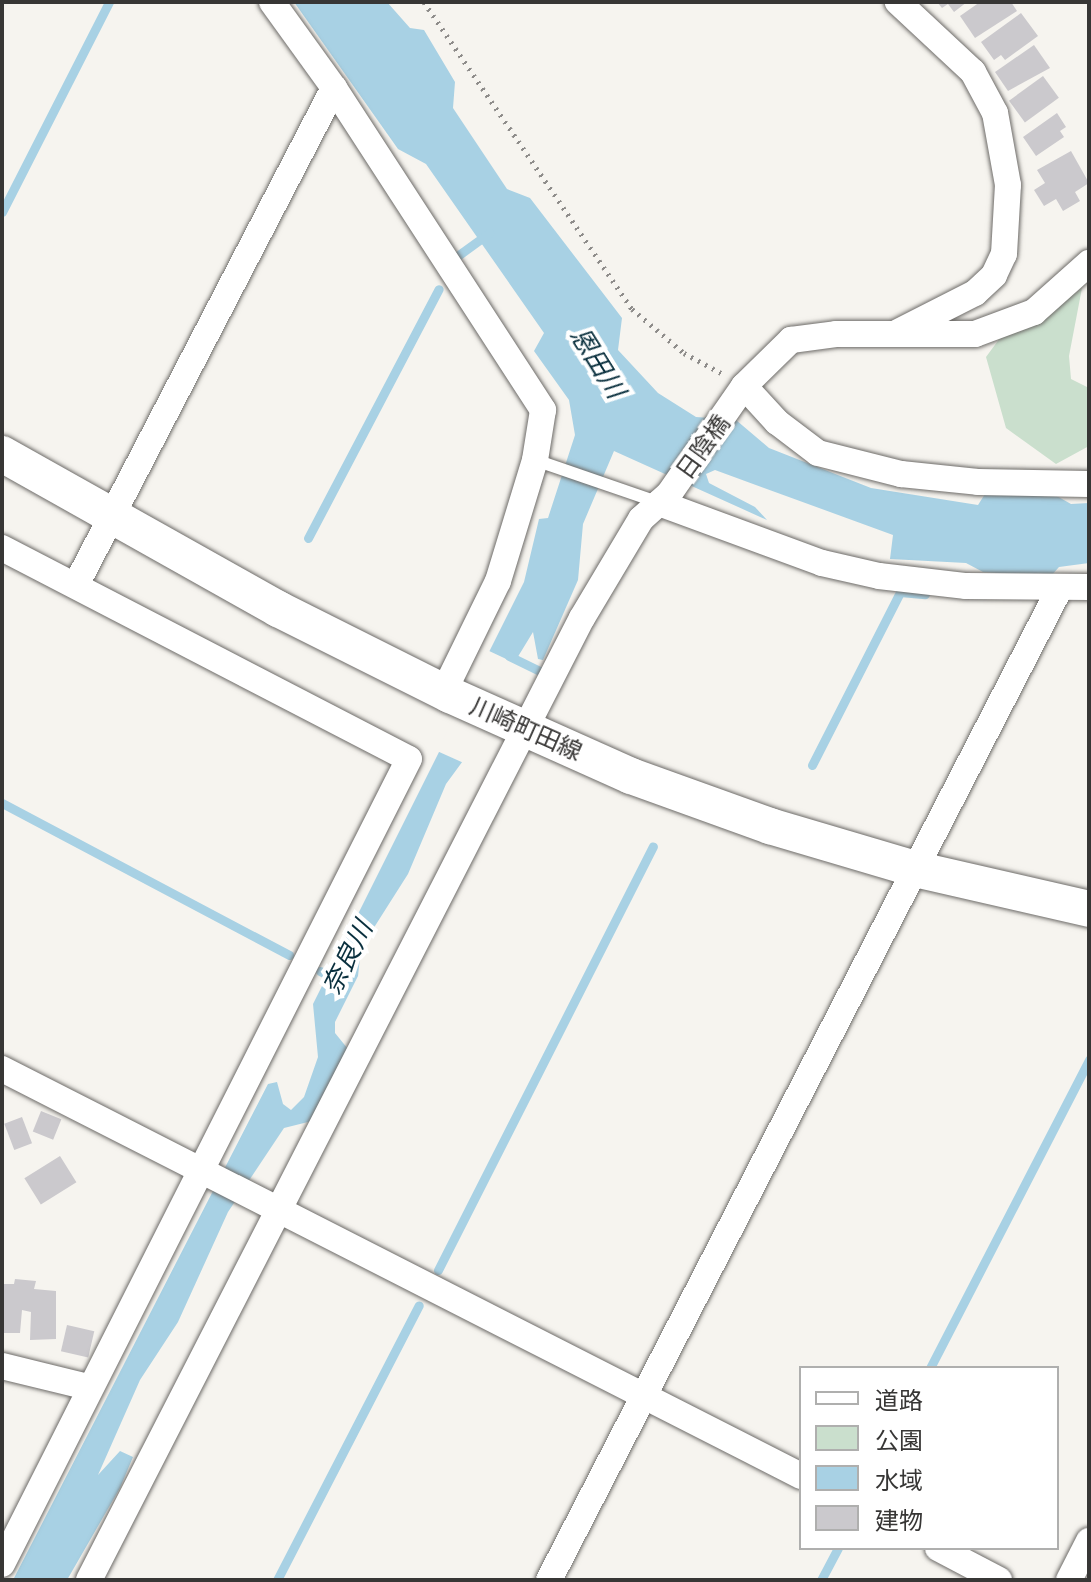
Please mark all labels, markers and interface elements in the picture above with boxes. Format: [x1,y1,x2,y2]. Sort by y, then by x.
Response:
water label: 恩田川 [563,322,631,404]
street label: 日陰橋 [670,409,736,485]
street label: 川崎町田線 [465,691,587,767]
water label: 奈良川 [316,916,380,1000]
legend [799,1366,1059,1550]
text: 道路 [875,1386,923,1415]
text: 公園 [875,1426,923,1455]
text: 水域 [875,1466,923,1495]
text: 建物 [875,1506,923,1535]

